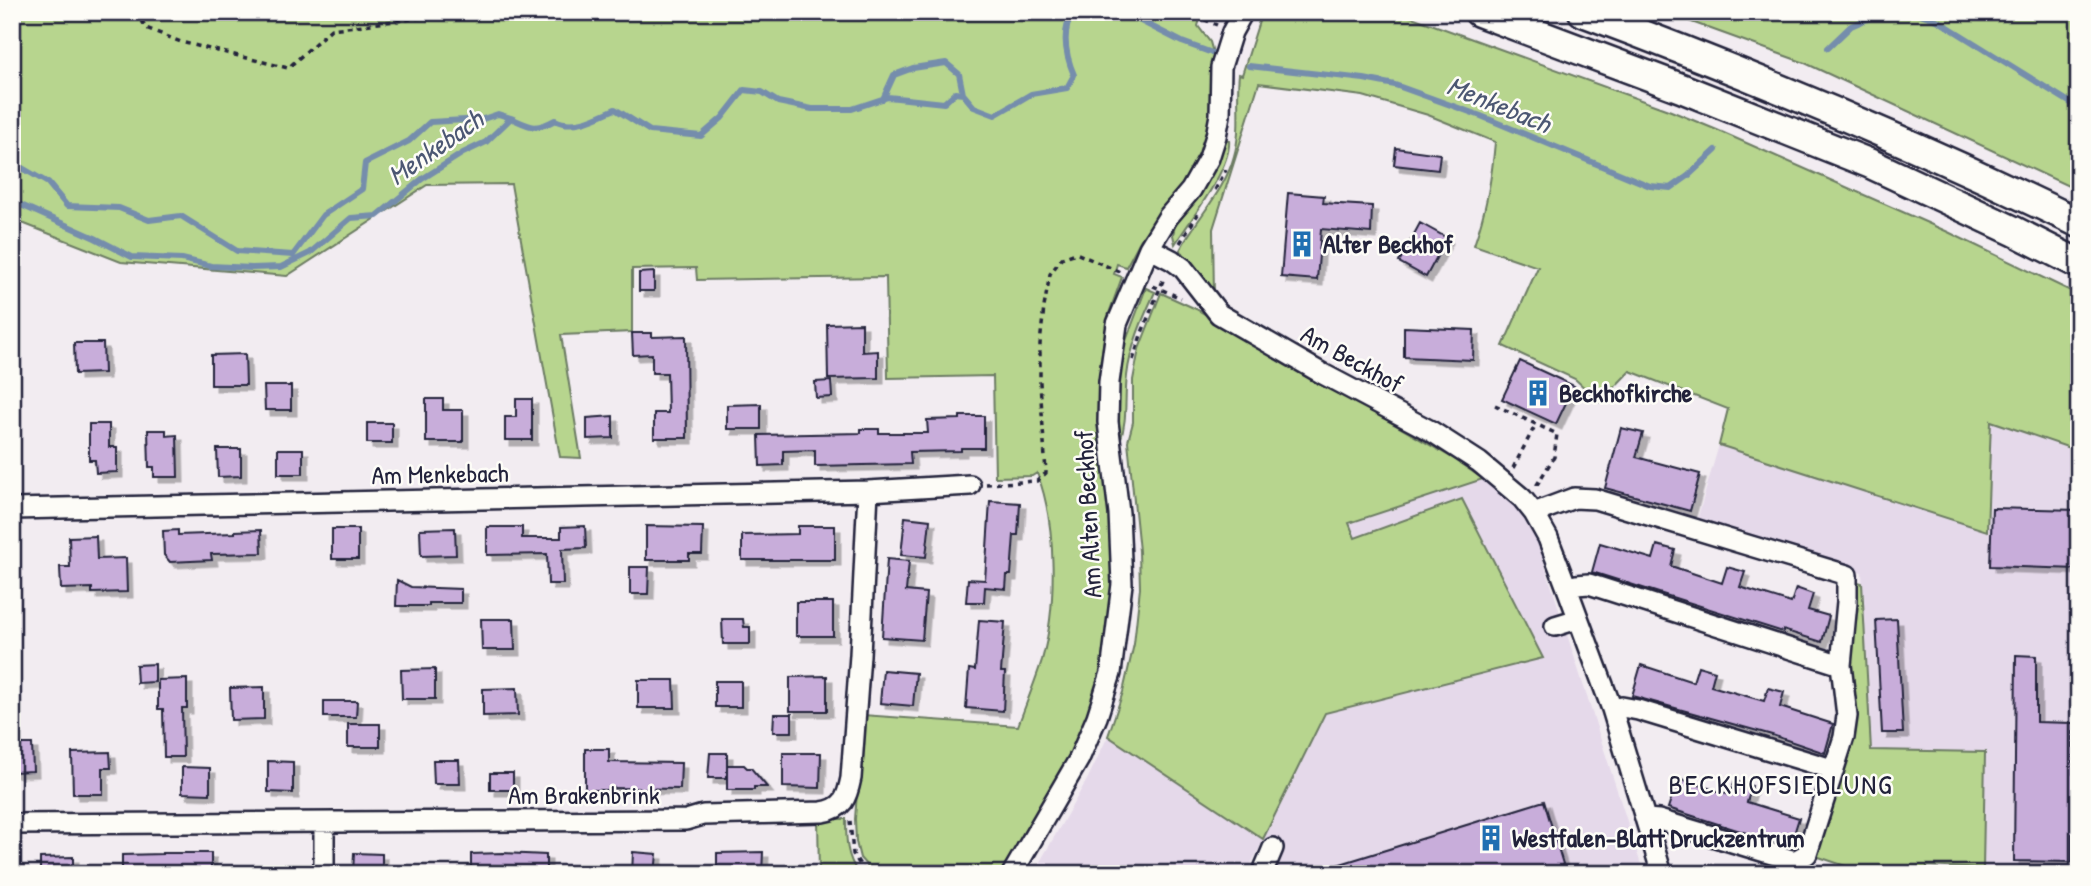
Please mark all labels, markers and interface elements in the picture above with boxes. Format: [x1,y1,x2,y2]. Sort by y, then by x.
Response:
water label: Menkebach [1442,66,1558,143]
water label: Menkebach [380,99,492,194]
place label: Alter Beckhof [1323,226,1454,261]
building icon: Alter Beckhof [1287,229,1317,259]
street label: Am Beckhof [1295,316,1410,401]
place label: Beckhofkirche [1559,375,1693,410]
building icon: Beckhofkirche [1523,378,1553,408]
street label: Am Alten Beckhof [1066,429,1109,599]
street label: Am Menkebach [371,455,509,492]
district label: BECKHOFSIEDLUNG [1669,765,1894,803]
street label: Am Brakenbrink [508,777,660,812]
place label: Westfalen-Blatt Druckzentrum [1512,820,1805,855]
building icon: Westfalen-Blatt Druckzentrum [1476,823,1506,853]

